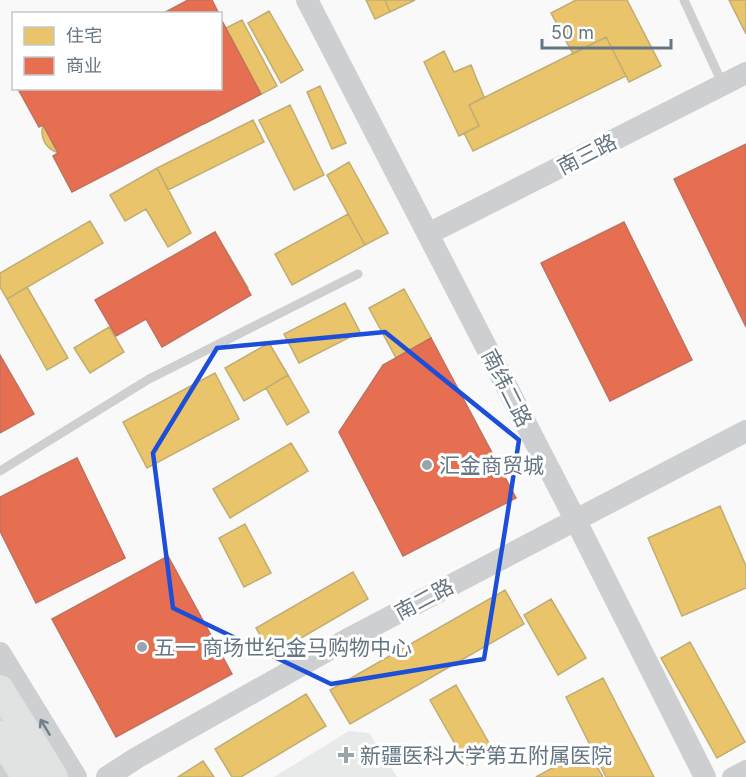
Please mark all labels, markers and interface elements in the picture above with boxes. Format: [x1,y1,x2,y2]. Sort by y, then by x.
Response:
legend [12,12,222,90]
scale bar [542,12,671,50]
text: 50 m [551,22,594,43]
text: 住宅 [66,25,102,46]
text: 商业 [66,55,102,76]
street label: 南三路 [553,129,621,179]
street label: 南纬二路 [477,345,537,431]
place label: 汇金商贸城 [439,453,544,478]
marker: 汇金商贸城 [420,458,434,472]
street label: 南二路 [390,573,458,625]
place label: 五一 商场世纪金马购物中心 [154,635,412,660]
marker: 五一 商场世纪金马购物中心 [135,640,149,654]
one-way arrow [39,719,51,736]
place label: 新疆医科大学第五附属医院 [360,743,612,768]
marker: 新疆医科大学第五附属医院 [337,746,355,764]

